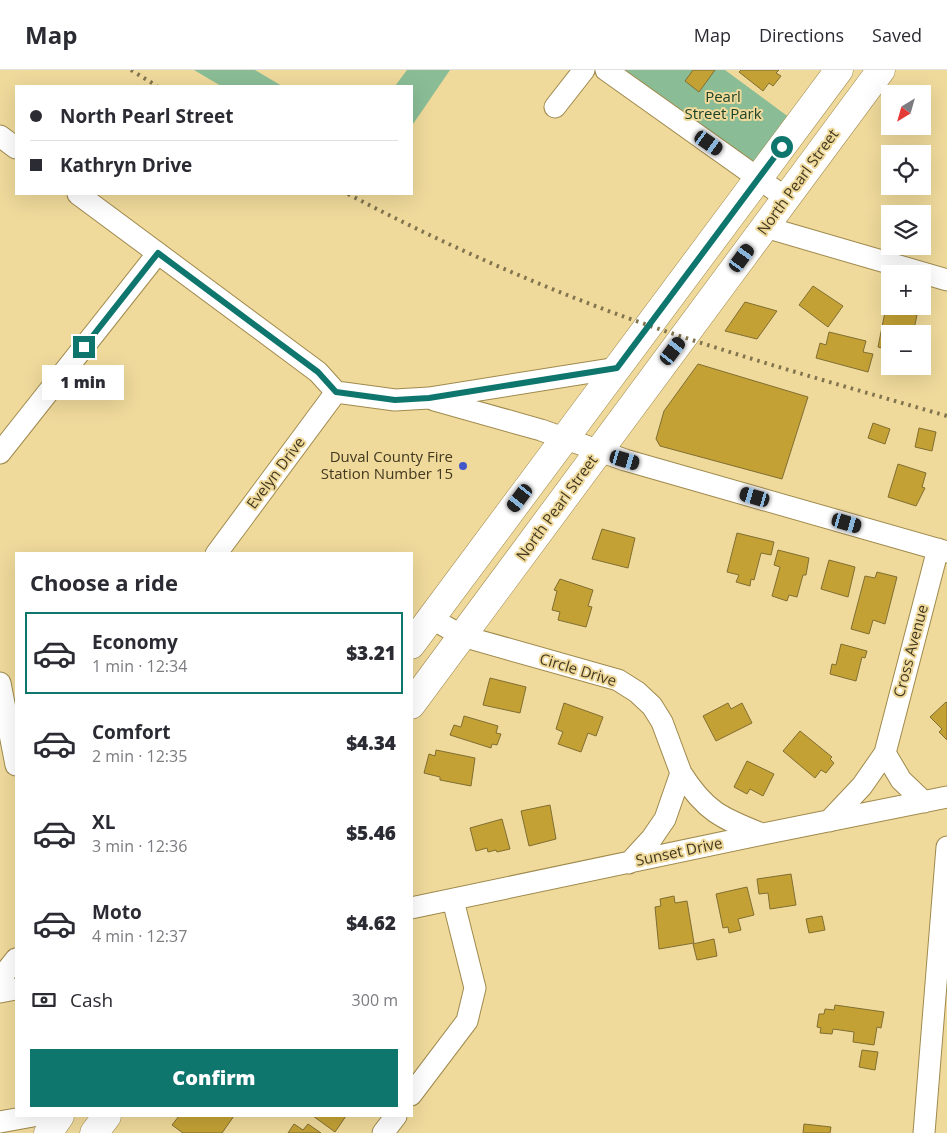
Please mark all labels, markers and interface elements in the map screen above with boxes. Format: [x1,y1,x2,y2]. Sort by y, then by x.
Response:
text: Map [25,18,77,51]
text: Map [694,23,731,47]
text: Directions [759,23,844,47]
text: Saved [872,23,922,47]
north arrow [881,85,931,135]
map controls [881,85,931,375]
park label: Pearl Street Park [684,86,762,123]
text: North Pearl Street [60,103,234,129]
street label: North Pearl Street [752,124,842,238]
car [692,128,725,158]
route start [771,136,793,158]
button: locate [881,145,931,195]
text: Kathryn Drive [60,152,192,178]
button: layers [881,205,931,255]
car [727,241,756,275]
button: + [881,265,931,315]
button: − [881,325,931,375]
car [657,335,688,367]
route end [73,336,95,358]
callout: 1 min [43,364,125,400]
text: 1 min [60,371,106,393]
street label: Evelyn Drive [242,432,309,513]
place label: Duval County Fire Station Number 15 [321,446,453,483]
car [608,449,641,471]
street label: North Pearl Street [511,450,601,564]
marker: Duval County Fire Station Number 15 [457,460,469,472]
car [504,482,535,514]
car [738,486,771,508]
car [830,512,863,534]
text: Choose a ride [30,567,178,597]
street label: Cross Avenue [888,602,932,699]
text: Economy [92,629,178,655]
icon: car [32,631,77,676]
text: $3.21 [346,640,396,666]
street label: Circle Drive [537,648,619,690]
text: 1 min · 12:34 [92,655,187,677]
text: Comfort [92,719,171,745]
icon: car [32,721,77,766]
text: $4.34 [346,730,396,756]
text: 2 min · 12:35 [92,745,187,767]
text: XL [92,809,115,835]
icon: car [32,811,77,856]
text: $5.46 [346,820,396,846]
street label: Sunset Drive [634,832,724,870]
text: 3 min · 12:36 [92,835,187,857]
text: Moto [92,899,142,925]
icon: car [32,901,77,946]
text: $4.62 [346,910,396,936]
text: 4 min · 12:37 [92,925,187,947]
icon: cash [30,986,58,1014]
text: Cash [70,987,113,1013]
text: 300 m [352,989,398,1011]
button: Confirm [30,1049,398,1107]

